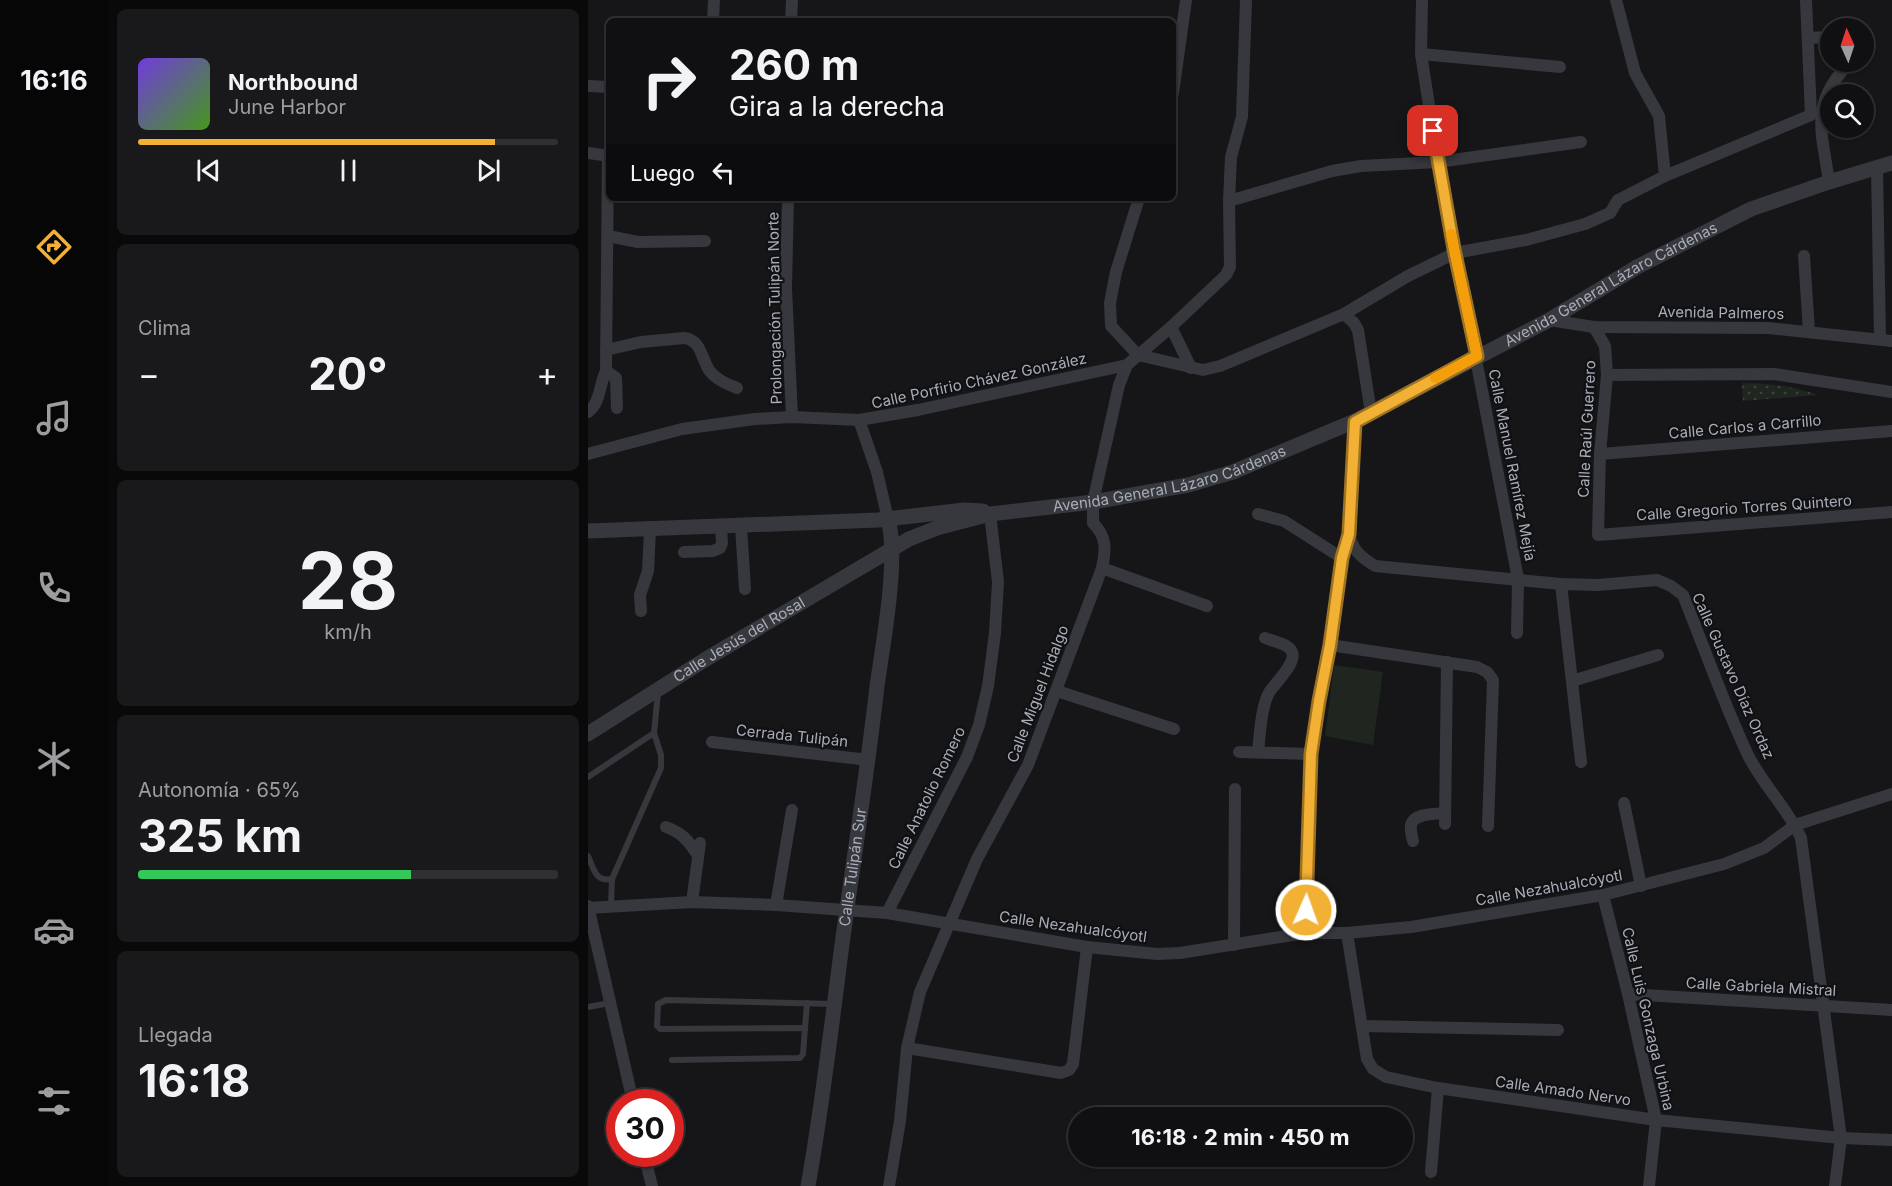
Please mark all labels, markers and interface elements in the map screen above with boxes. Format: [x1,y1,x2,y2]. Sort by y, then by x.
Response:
north arrow [1820,18,1874,72]
map controls [1820,18,1874,138]
text: 260 m [729,39,859,90]
icon: right [630,42,708,120]
text: 16:16 [20,64,88,97]
text: Northbound [228,69,358,95]
button: search [1820,84,1874,138]
text: Gira a la derecha [729,90,945,123]
text: June Harbor [228,95,346,119]
pin [1407,105,1458,156]
icon: arrive [1416,114,1449,147]
icon: previous [192,154,225,187]
icon: pause [332,154,365,187]
icon: next [472,154,505,187]
icon: left [707,156,740,189]
text: Luego [630,160,695,186]
street label: Prolongación Tulipán Norte [763,212,786,404]
street label: Avenida General Lázaro Cárdenas [1501,218,1720,350]
icon: directions [33,226,75,268]
street label: Avenida Palmeros [1658,302,1784,323]
text: Clima [138,316,191,340]
text: 20° [308,346,388,401]
street label: Calle Porfirio Chávez González [870,348,1088,413]
text: − [138,354,160,394]
text: + [536,354,558,394]
street label: Calle Raúl Guerrero [1573,360,1600,498]
street label: Calle Manuel Ramírez Mejía [1485,367,1540,562]
icon: music [33,397,75,439]
street label: Calle Carlos a Carrillo [1668,410,1822,443]
street label: Avenida General Lázaro Cárdenas [1052,441,1289,516]
street label: Calle Gregorio Torres Quintero [1635,490,1852,525]
text: 28 [298,533,398,628]
icon: phone [33,567,75,609]
street label: Calle Gustavo Díaz Ordaz [1688,590,1779,762]
street label: Calle Jesús del Rosal [670,593,808,686]
text: km/h [324,620,372,644]
street label: Calle Miguel Hidalgo [1003,622,1073,765]
street label: Cerrada Tulipán [735,720,849,751]
street label: Calle Anatolio Romero [884,723,969,872]
icon: climate [33,738,75,780]
text: Autonomía · 65% [138,778,301,802]
street label: Calle Tulipán Sur [835,806,870,927]
text: 325 km [138,808,302,863]
street label: Calle Nezahualcóyotl [1474,865,1624,910]
position arrow [1274,878,1338,942]
street label: Calle Nezahualcóyotl [998,907,1148,946]
icon: car [33,909,75,951]
street label: Calle Luis Gonzaga Urbina [1618,925,1679,1112]
street label: Calle Gabriela Mistral [1685,973,1837,1000]
text: Llegada [138,1023,213,1047]
text: 16:18 [138,1053,250,1108]
street label: Calle Amado Nervo [1494,1072,1632,1109]
icon: filters [33,1080,75,1122]
speed limit sign: 30 [606,1089,684,1167]
text: 16:18 · 2 min · 450 m [1131,1124,1350,1150]

